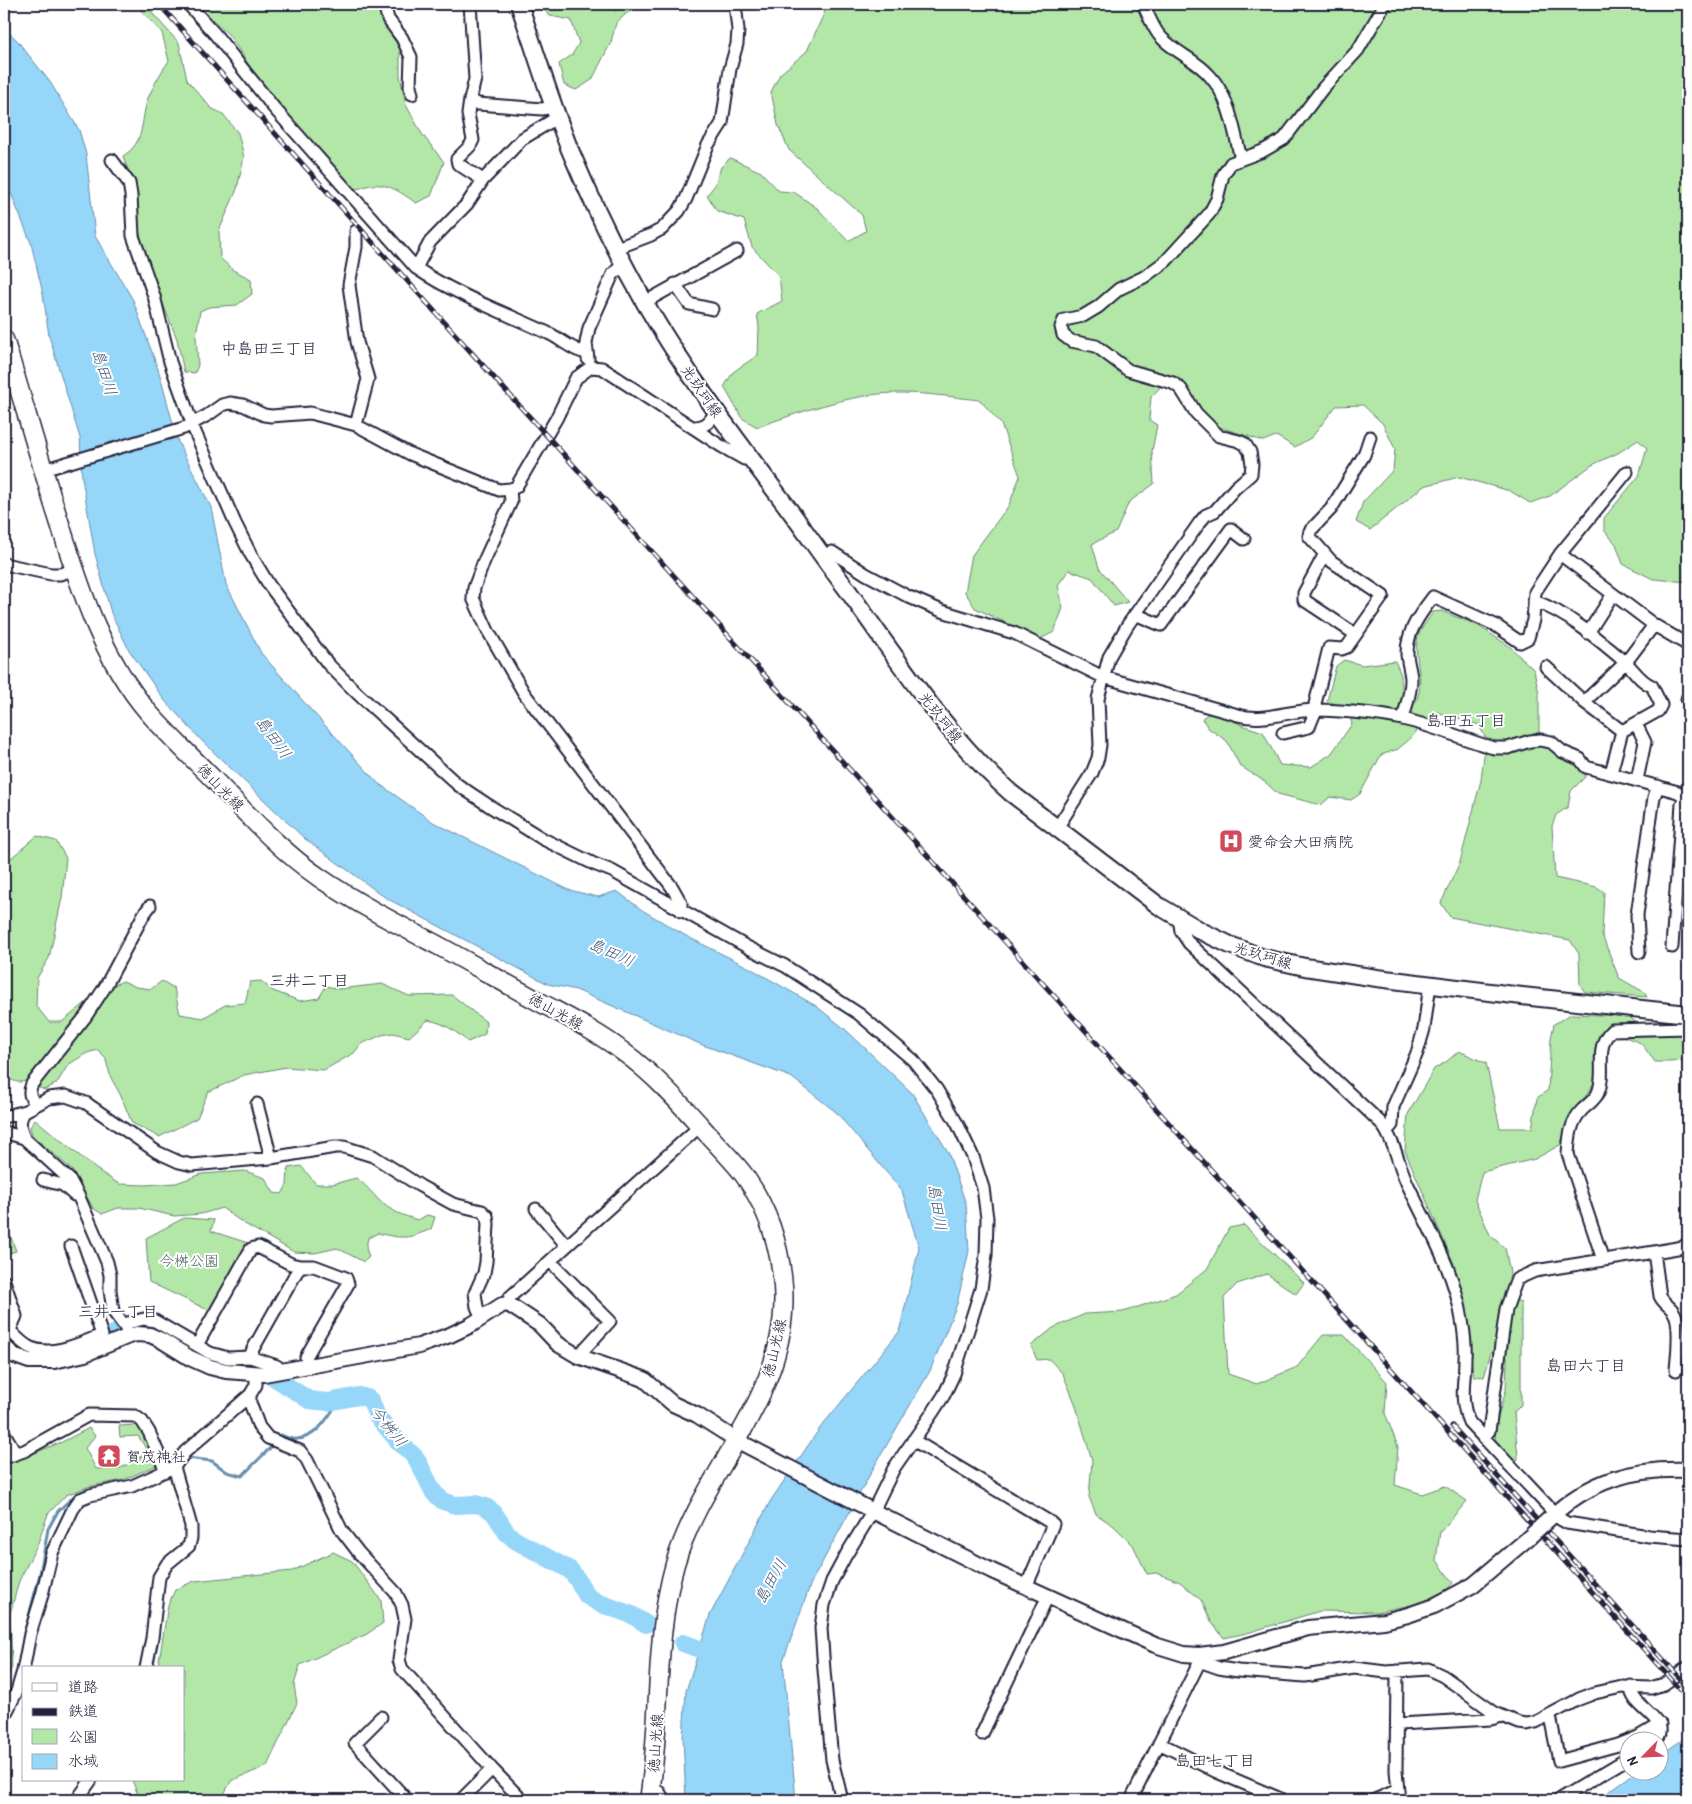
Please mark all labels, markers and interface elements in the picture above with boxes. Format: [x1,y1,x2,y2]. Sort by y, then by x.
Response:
district label: 中島田三丁目 [221,337,317,359]
water label: 島田川 [87,346,123,398]
street label: 光玖珂線 [676,360,728,422]
street label: 光玖珂線 [914,687,968,747]
district label: 島田五丁目 [1426,709,1506,731]
water label: 島田川 [251,711,297,763]
street label: 徳山光線 [193,758,249,816]
hospital icon: 愛命会大田病院 [1218,828,1244,854]
place label: 愛命会大田病院 [1248,831,1353,852]
water label: 島田川 [586,932,638,972]
street label: 光玖珂線 [1231,936,1295,974]
district label: 三井二丁目 [269,969,349,991]
street label: 徳山光線 [525,987,587,1035]
water label: 島田川 [923,1182,953,1232]
park label: 今桝公園 [159,1250,219,1271]
district label: 三井一丁目 [78,1300,158,1322]
street label: 徳山光線 [757,1316,791,1380]
district label: 島田六丁目 [1546,1354,1626,1376]
water label: 今桝川 [365,1400,413,1452]
temple icon: 賀茂神社 [96,1443,122,1469]
place label: 賀茂神社 [126,1446,186,1467]
water label: 島田川 [749,1555,791,1607]
legend [22,1666,185,1782]
text: 道路 [68,1676,98,1697]
text: 鉄道 [68,1700,98,1721]
street label: 徳山光線 [642,1712,668,1774]
text: 公園 [68,1726,98,1747]
north arrow [1620,1732,1670,1782]
district label: 島田七丁目 [1175,1749,1255,1771]
text: 水域 [68,1750,98,1771]
text: N [1621,1754,1642,1769]

